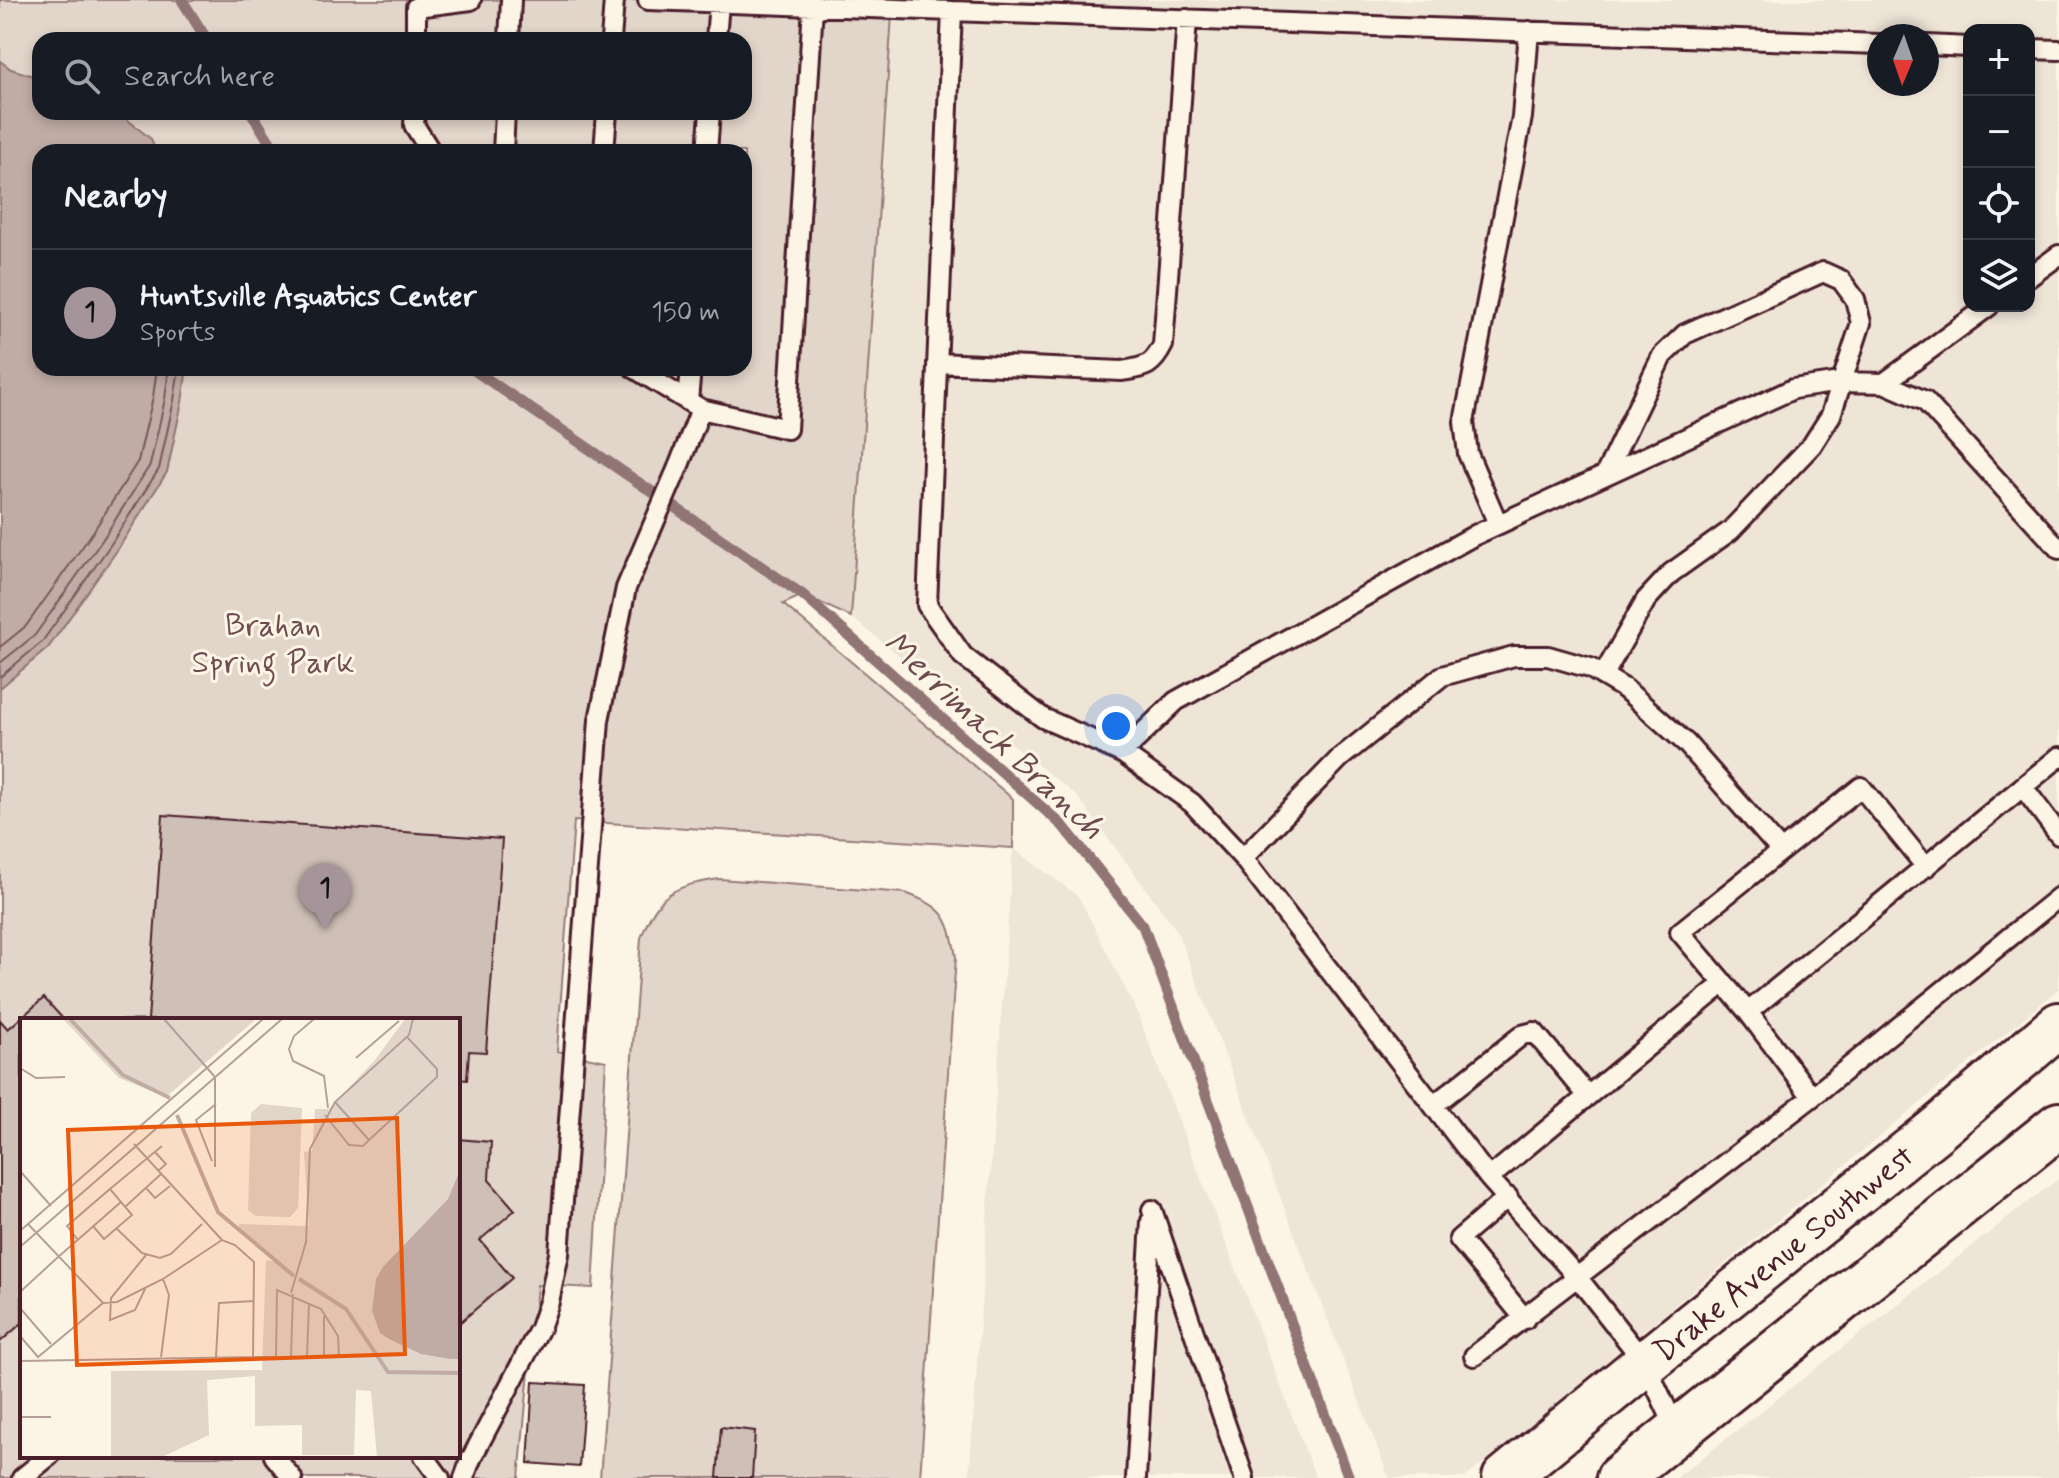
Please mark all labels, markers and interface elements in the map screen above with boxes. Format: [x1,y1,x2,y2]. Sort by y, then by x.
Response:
north arrow [1867,24,1939,96]
map controls [1963,24,2035,312]
button: + [1963,24,2035,96]
search box [32,32,752,120]
icon: search [60,54,104,98]
text: Search here [124,57,275,96]
button: − [1963,96,2035,168]
button: locate [1963,168,2035,240]
text: Nearby [64,174,168,219]
button: layers [1963,240,2035,312]
text: Huntsville Aquatics Center [140,277,476,316]
text: 1 [84,296,96,330]
text: 150 m [651,296,720,330]
text: Sports [140,316,215,350]
park label: Brahan Spring Park [192,605,354,687]
water label: Merrimack Branch [873,622,1113,850]
your location [1096,706,1136,746]
pin: 1 [299,863,351,929]
inset map [20,1018,460,1458]
street label: Drake Avenue Southwest [1645,1136,1923,1373]

